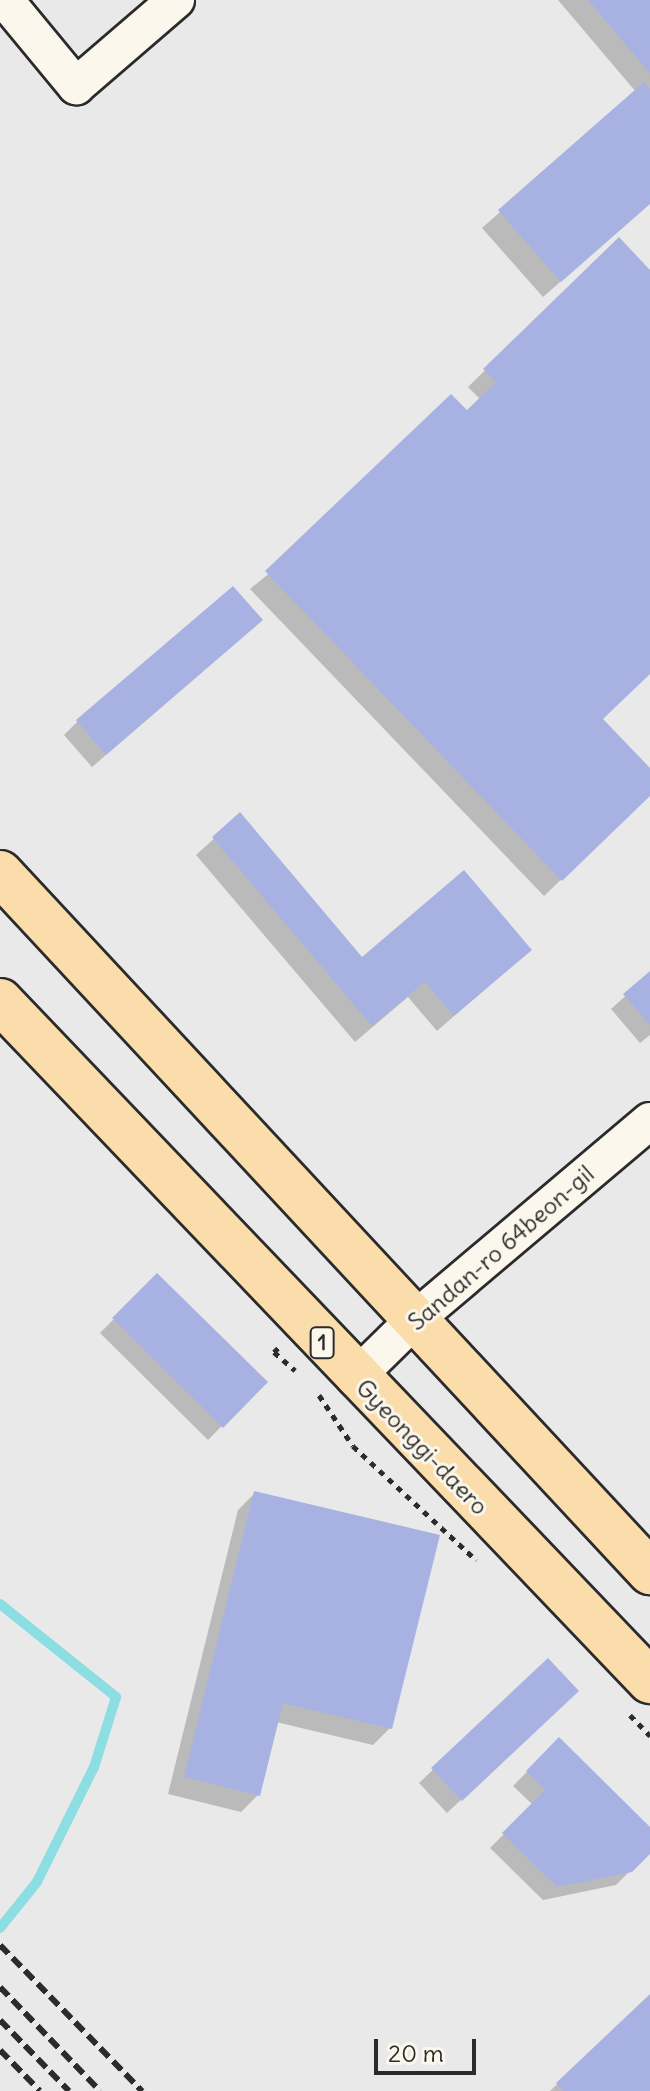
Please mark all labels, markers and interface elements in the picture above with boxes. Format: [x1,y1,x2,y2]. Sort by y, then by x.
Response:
street label: Sandan-ro 64beon-gil [402,1159,600,1337]
road number: 1 [308,1325,336,1361]
street label: Gyeonggi-daero [350,1373,494,1521]
scale bar [378,2023,480,2073]
text: 20 m [388,2038,444,2068]

